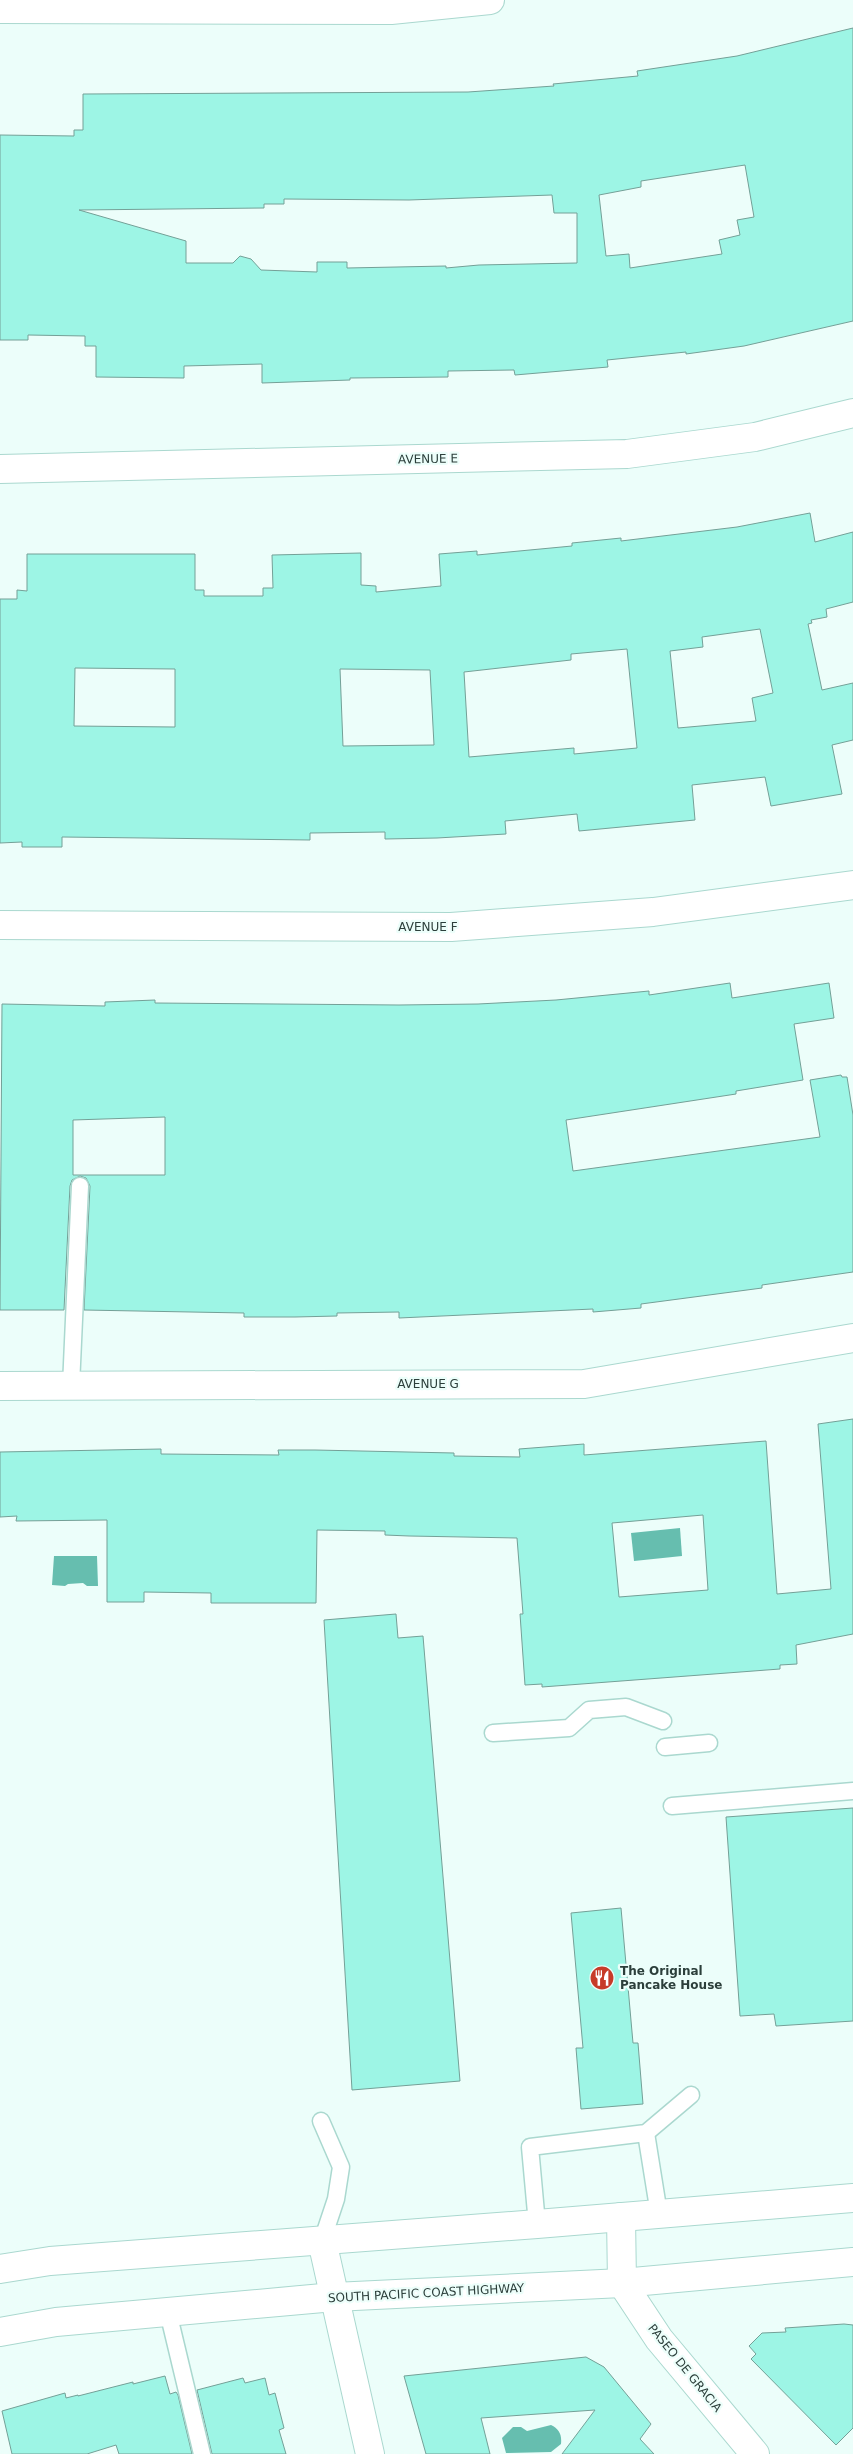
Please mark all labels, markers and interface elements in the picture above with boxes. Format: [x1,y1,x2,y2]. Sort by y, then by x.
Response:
street label: AVENUE E [398,451,458,467]
street label: AVENUE F [398,920,458,934]
street label: AVENUE G [397,1377,459,1391]
place label: The Original Pancake House [620,1964,722,1992]
restaurant icon: The Original Pancake House [589,1965,615,1991]
street label: SOUTH PACIFIC COAST HIGHWAY [328,2281,525,2305]
street label: PASEO DE GRACIA [645,2321,725,2415]

